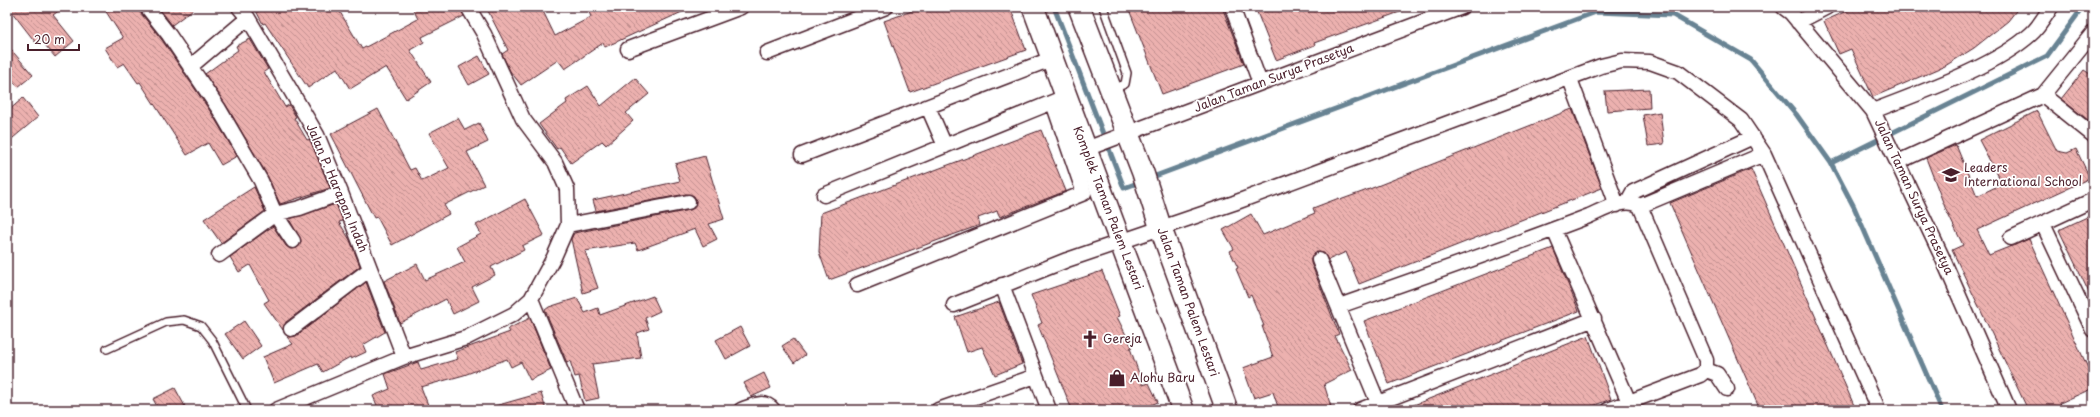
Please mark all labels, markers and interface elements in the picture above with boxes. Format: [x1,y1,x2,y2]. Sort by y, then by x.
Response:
scale bar [28,26,79,52]
text: 20 m [34,30,65,48]
street label: Jalan Taman Surya Prasetya [1191,38,1356,116]
street label: Jalan Taman Surya Prasetya [1871,116,1959,278]
street label: Jalan P. Harapan Indah [303,120,373,255]
street label: Komplek Taman Palem Lestari [1069,123,1149,292]
place label: Leaders International School [1964,158,2082,190]
school or university icon: Leaders International School [1941,165,1961,185]
street label: Jalan Taman Palem Lestari [1154,224,1224,379]
church icon: Gereja [1080,329,1100,349]
place label: Gereja [1103,329,1142,347]
shop icon: Alohu Baru [1107,368,1127,388]
place label: Alohu Baru [1130,368,1195,386]

